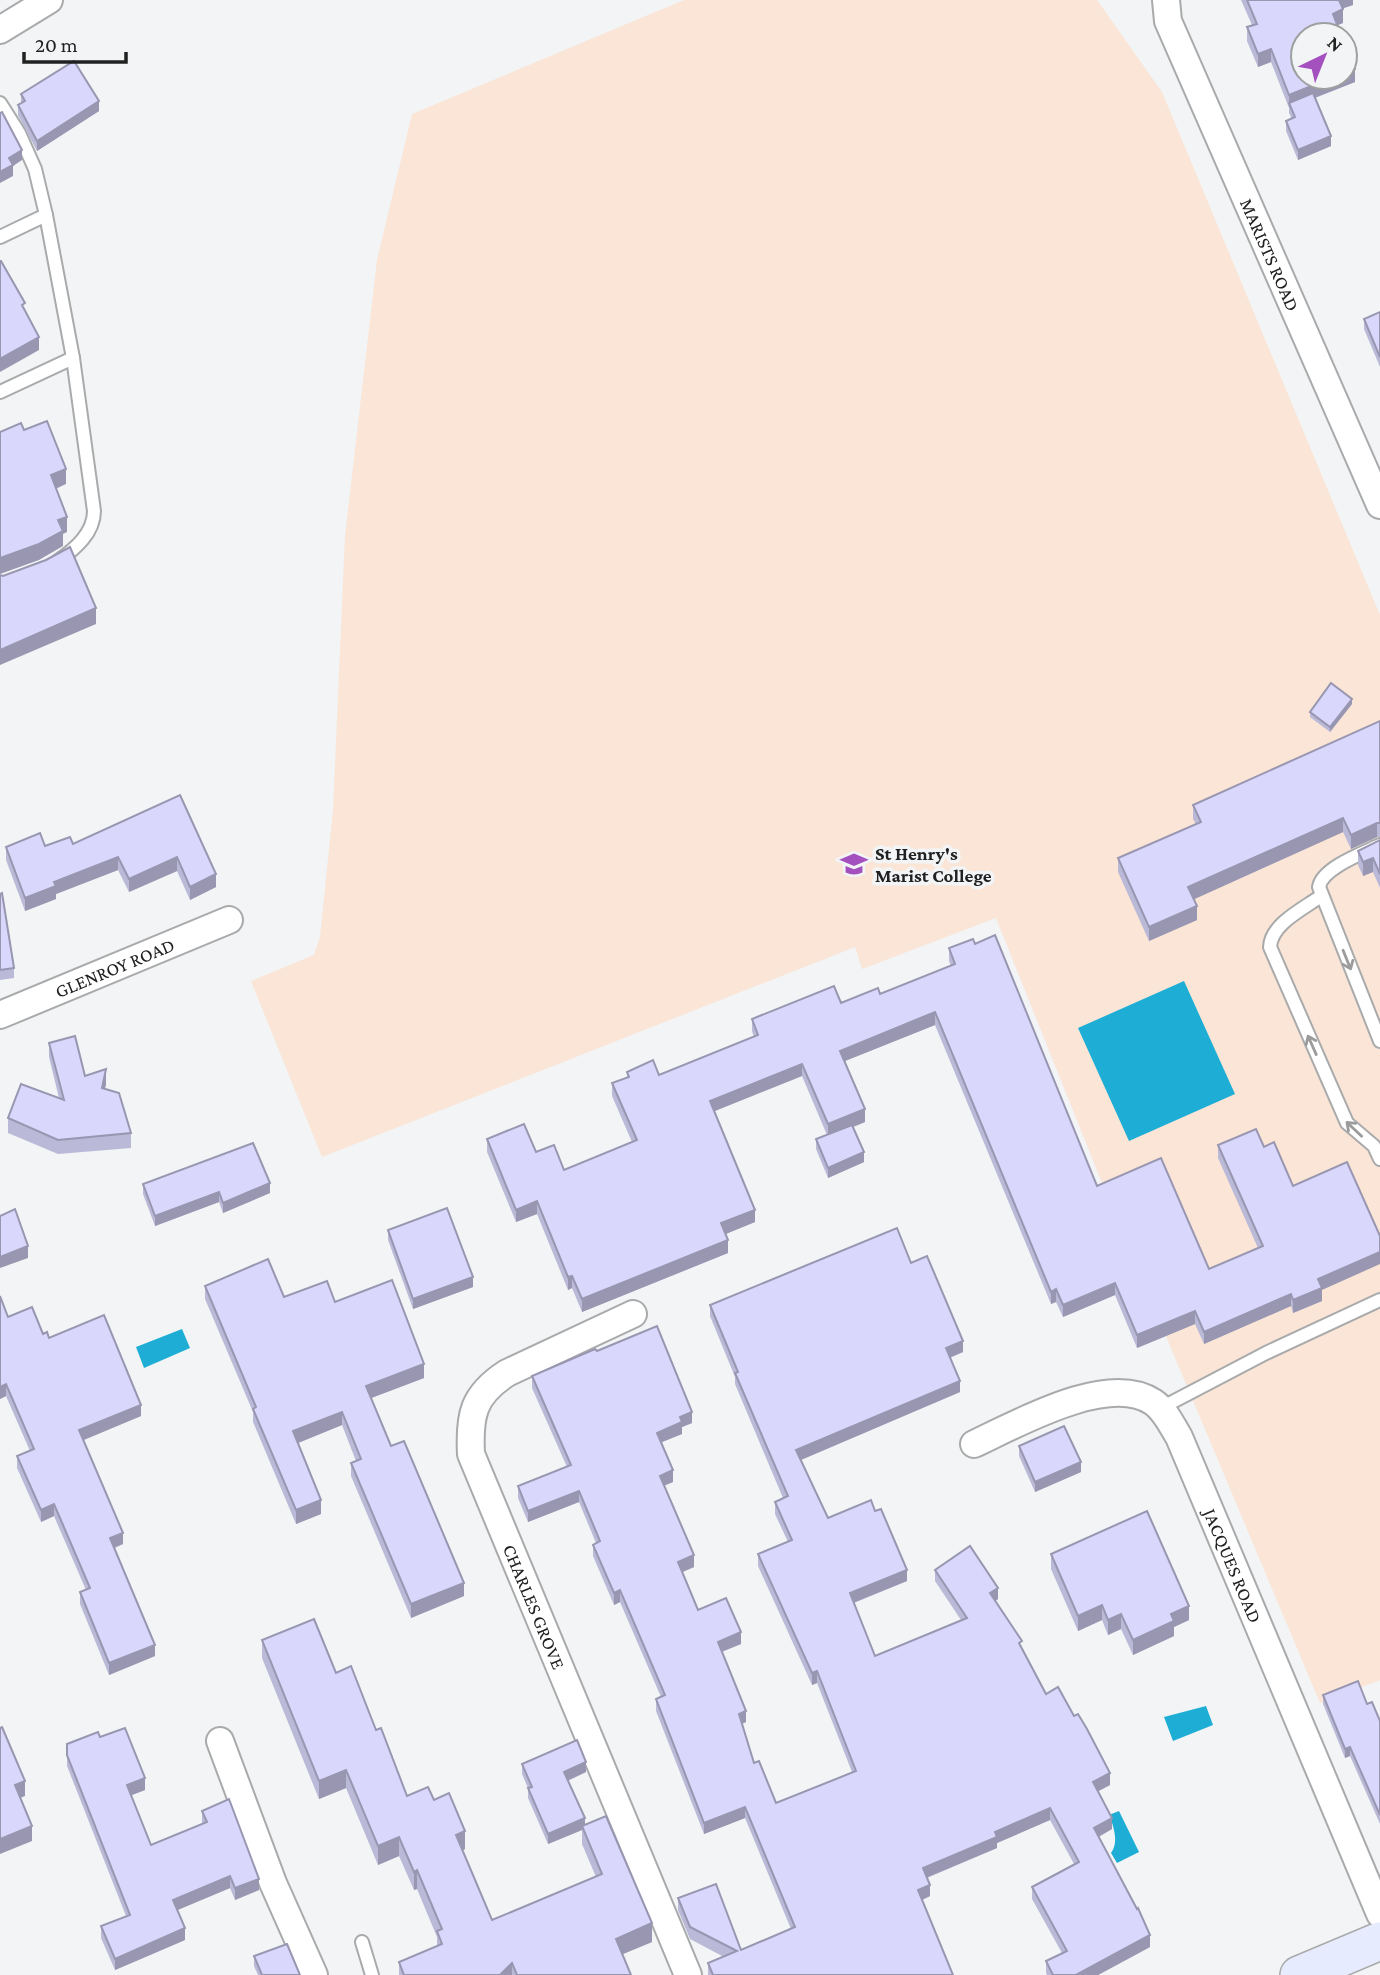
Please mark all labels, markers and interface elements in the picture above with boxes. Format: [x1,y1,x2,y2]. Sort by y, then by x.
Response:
scale bar [24,21,126,65]
north arrow [1289,21,1359,91]
text: N [1323,32,1347,56]
text: 20 m [35,33,78,57]
street label: MARISTS ROAD [1236,195,1304,314]
place label: St Henry's Marist College [875,843,992,886]
school or university icon: St Henry's Marist College [839,849,869,879]
street label: GLENROY ROAD [52,934,177,1002]
one-way arrow [1341,948,1354,970]
one-way arrow [1305,1035,1318,1056]
one-way arrow [1346,1120,1363,1137]
street label: JACQUES ROAD [1199,1504,1266,1626]
street label: CHARLES GROVE [499,1541,569,1672]

